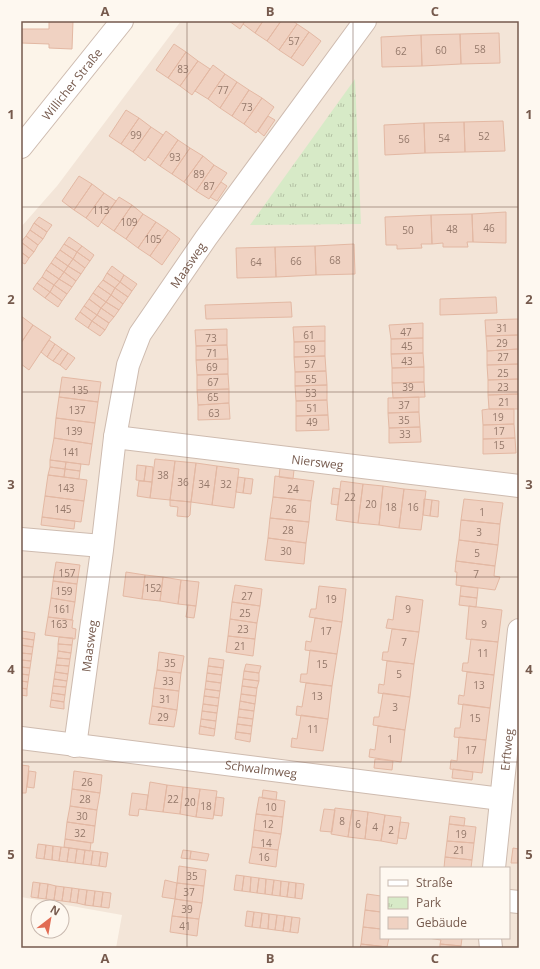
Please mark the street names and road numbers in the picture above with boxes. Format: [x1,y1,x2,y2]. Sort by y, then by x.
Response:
street label: Willicher Straße [38,44,106,123]
street label: Maasweg [166,238,210,291]
street label: Niersweg [291,450,345,473]
street label: Maasweg [77,618,101,673]
street label: Erftweg [496,727,517,772]
street label: Schwalmweg [224,756,299,782]

